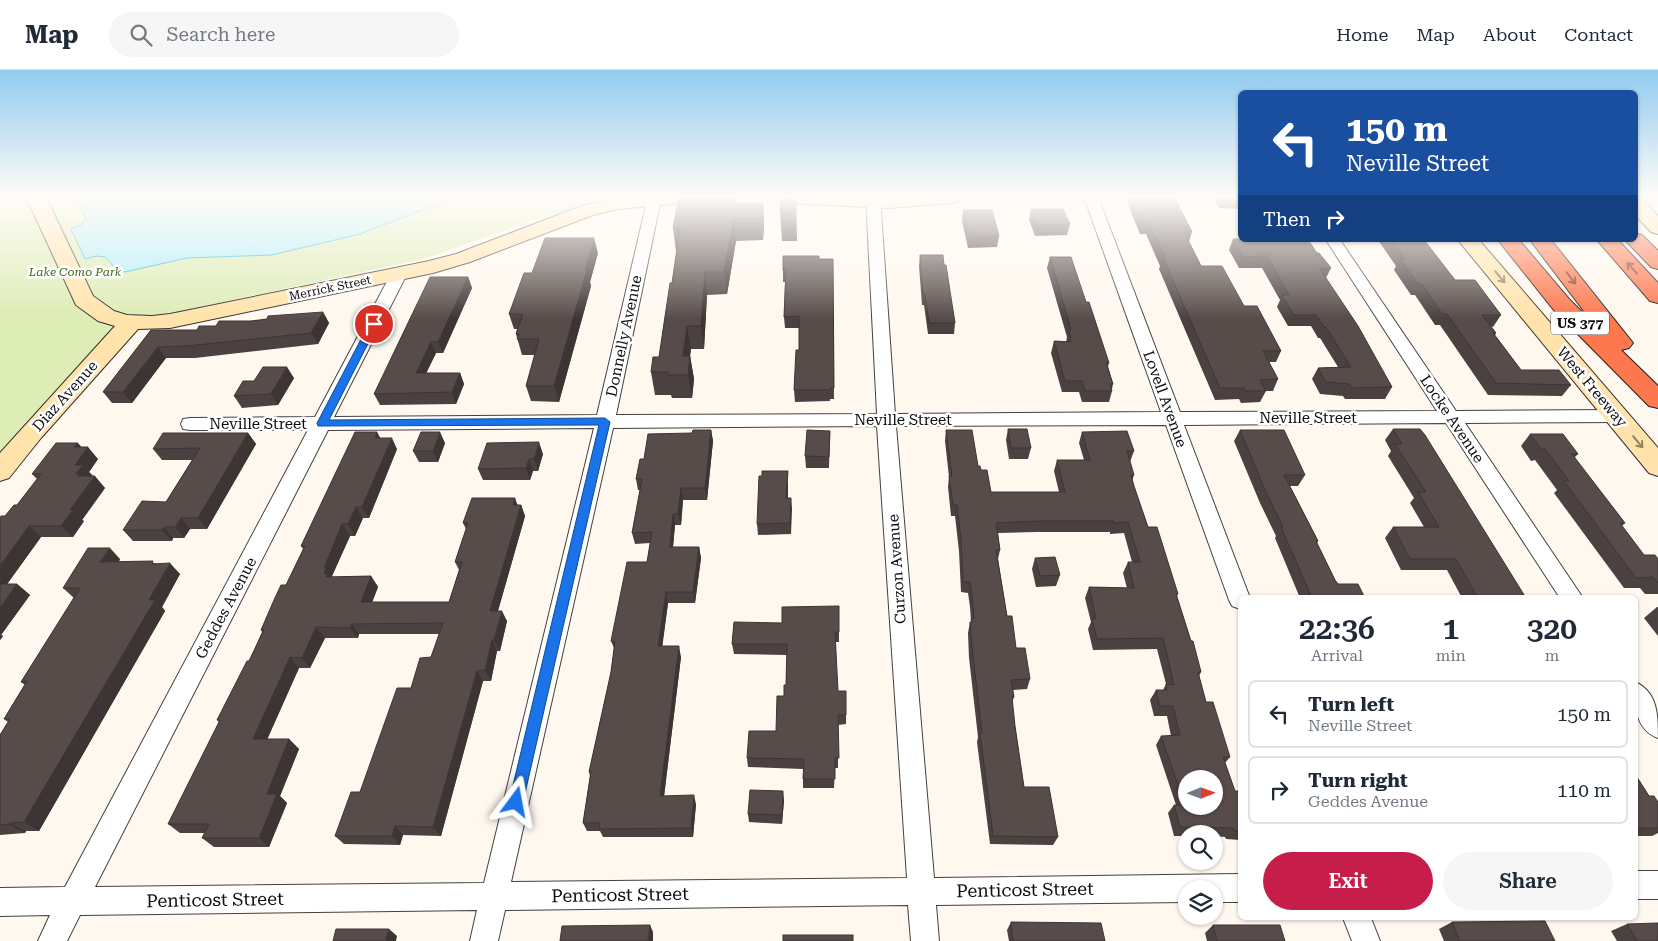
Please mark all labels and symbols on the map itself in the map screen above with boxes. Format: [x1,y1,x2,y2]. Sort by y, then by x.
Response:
one-way arrow [1627,262,1638,275]
park label: Lake Como Park [28,265,122,279]
one-way arrow [1494,271,1505,284]
one-way arrow [1565,271,1576,284]
street label: Merrick Street [288,272,373,304]
street label: Donnelly Avenue [602,273,646,399]
pin [353,303,395,345]
road number: US 377 [1551,312,1609,334]
street label: West Freeway [1553,343,1631,431]
street label: Lovell Avenue [1139,348,1191,450]
street label: Diaz Avenue [28,357,102,435]
street label: Locke Avenue [1416,372,1488,466]
street label: Neville Street [1259,409,1357,427]
street label: Neville Street [854,411,952,429]
street label: Neville Street [209,415,307,433]
one-way arrow [1632,435,1643,448]
street label: Curzon Avenue [884,514,910,624]
street label: Geddes Avenue [192,554,260,662]
north arrow [1178,770,1222,815]
position arrow [489,775,541,827]
street label: Penticost Street [956,878,1094,901]
street label: Penticost Street [551,883,689,906]
street label: Penticost Street [146,888,284,911]

